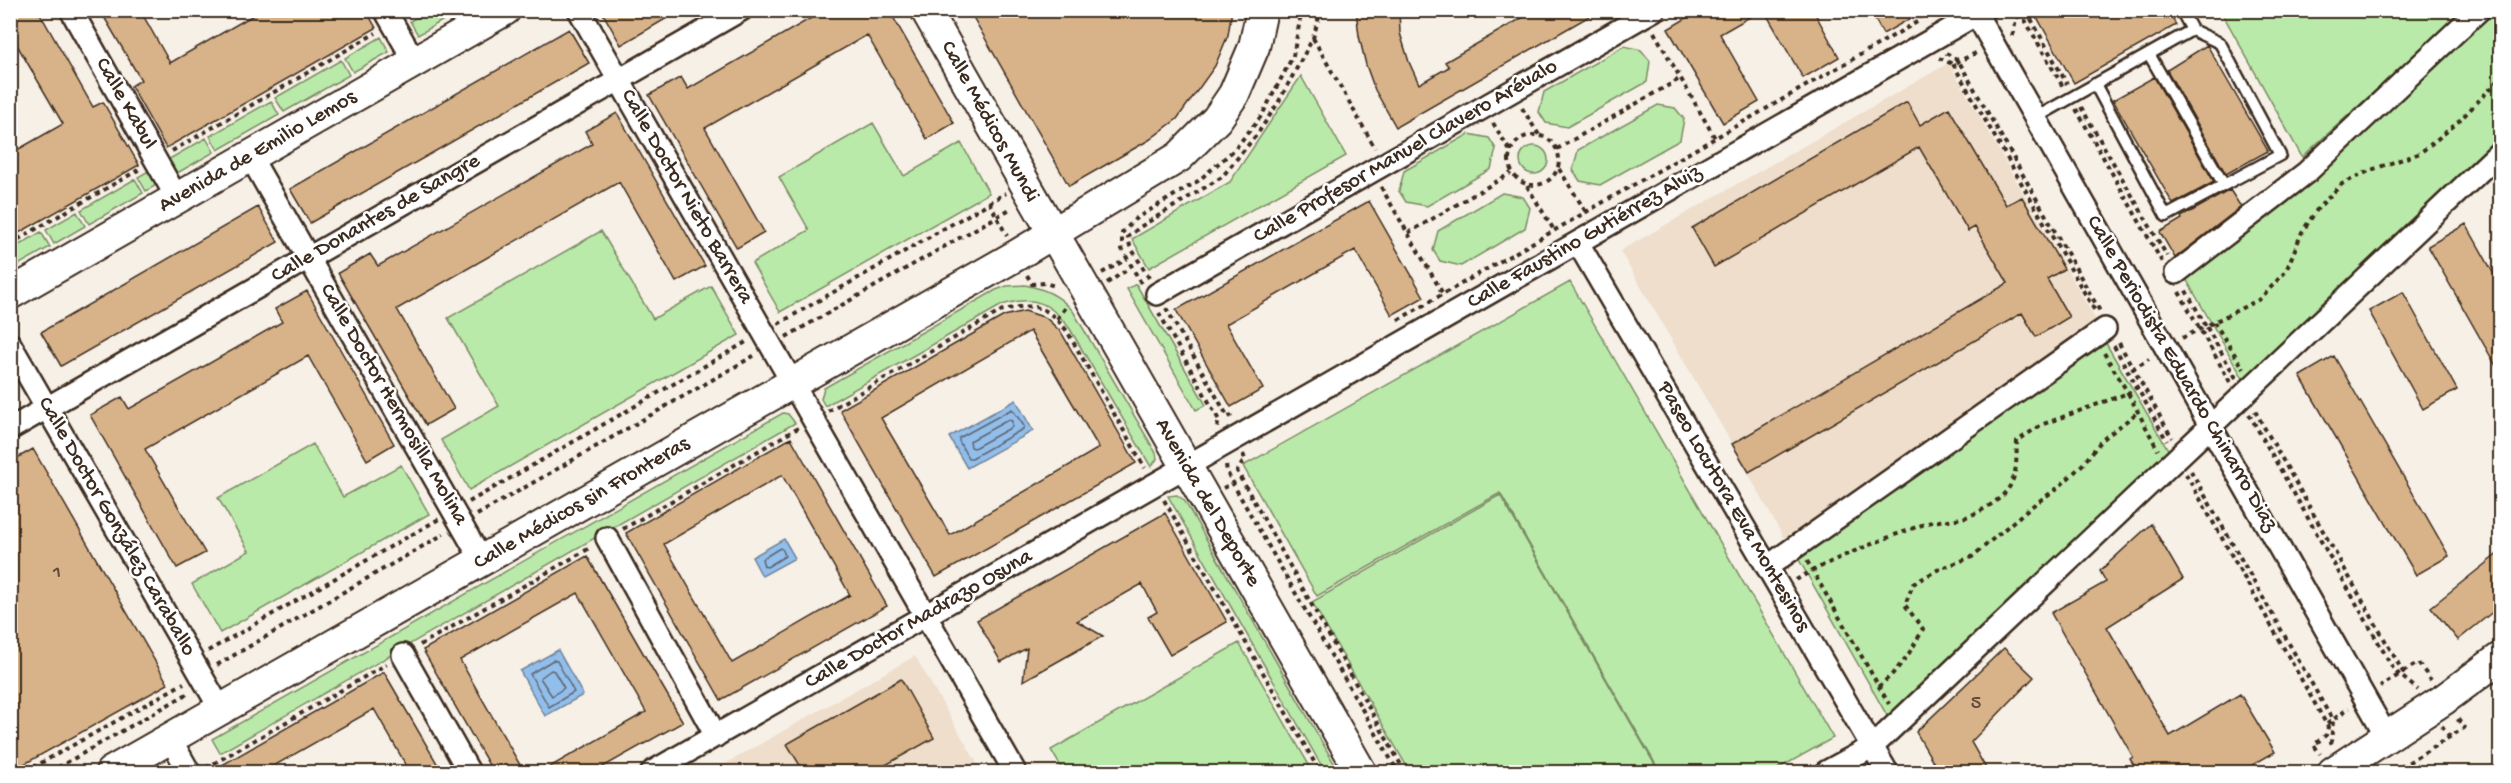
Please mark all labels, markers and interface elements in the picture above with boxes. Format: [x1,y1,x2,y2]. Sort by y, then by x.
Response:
street label: Calle Médicos Mundi [934,37,1044,207]
street label: Calle Kabul [88,54,162,155]
street label: Calle Profesor Manuel Clavero Arévalo [1249,54,1563,250]
street label: Avenida de Emilio Lemos [155,84,362,219]
street label: Calle Doctor Nieto Barrera [614,85,759,310]
street label: Calle Donantes de Sangre [267,148,486,289]
street label: Calle Faustino Gutiérrez Alviz [1463,160,1708,316]
street label: Calle Periodista Eduardo Chinarro Diaz [2080,211,2283,538]
street label: Calle Doctor Hermosilla Molina [313,280,473,531]
street label: Paseo Locutora Eva Montesinos [1650,376,1816,637]
street label: Calle Doctor González Caraballo [31,393,201,661]
street label: Avenida del Deporte [1148,414,1266,592]
street label: Calle Médicos sin Fronteras [470,431,695,576]
street label: Calle Doctor Madrazo Osuna [801,544,1038,696]
house number: 1 [52,562,61,585]
house number: 5 [1971,693,1981,716]

